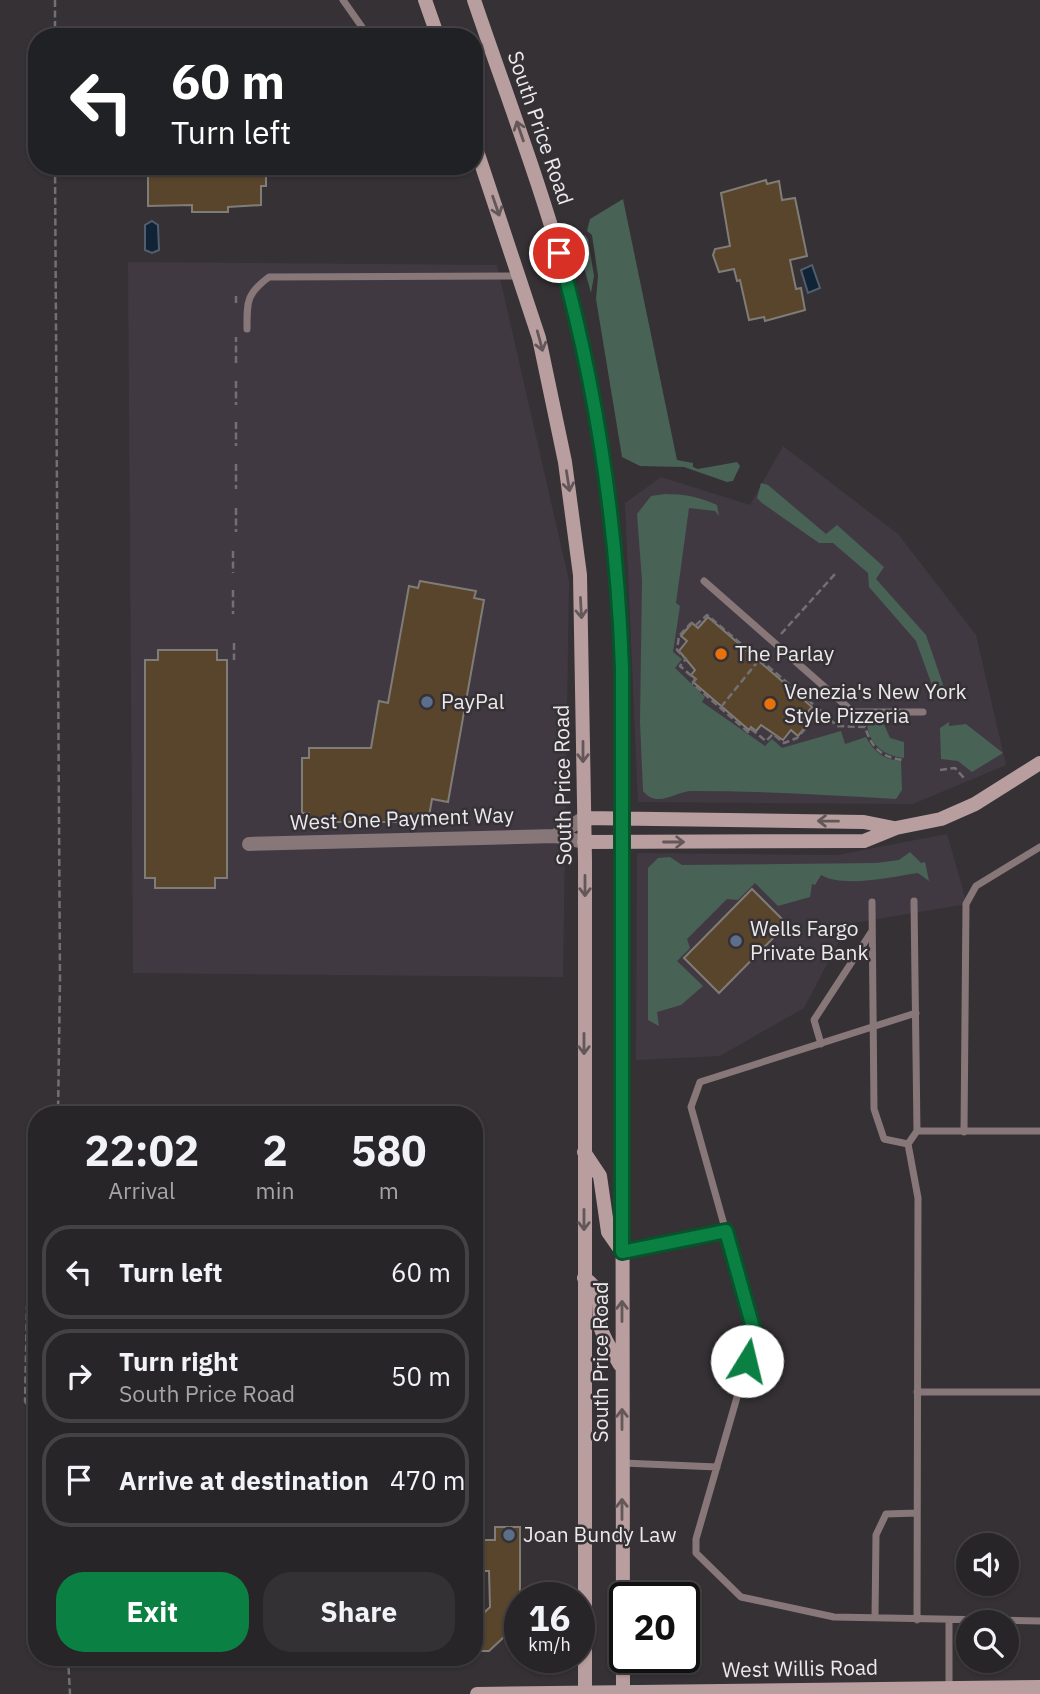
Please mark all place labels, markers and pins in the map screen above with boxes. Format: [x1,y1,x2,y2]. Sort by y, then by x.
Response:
pin [529,223,589,283]
place label: The Parlay [735,639,835,667]
marker: The Parlay [713,646,729,662]
place label: Venezia's New York Style Pizzeria [784,677,967,729]
place label: PayPal [441,687,505,715]
marker: PayPal [419,694,435,710]
marker: Venezia's New York Style Pizzeria [762,696,778,712]
place label: Wells Fargo Private Bank [750,914,869,966]
marker: Wells Fargo Private Bank [728,933,744,949]
place label: Joan Bundy Law [523,1520,677,1548]
marker: Joan Bundy Law [501,1527,517,1543]

